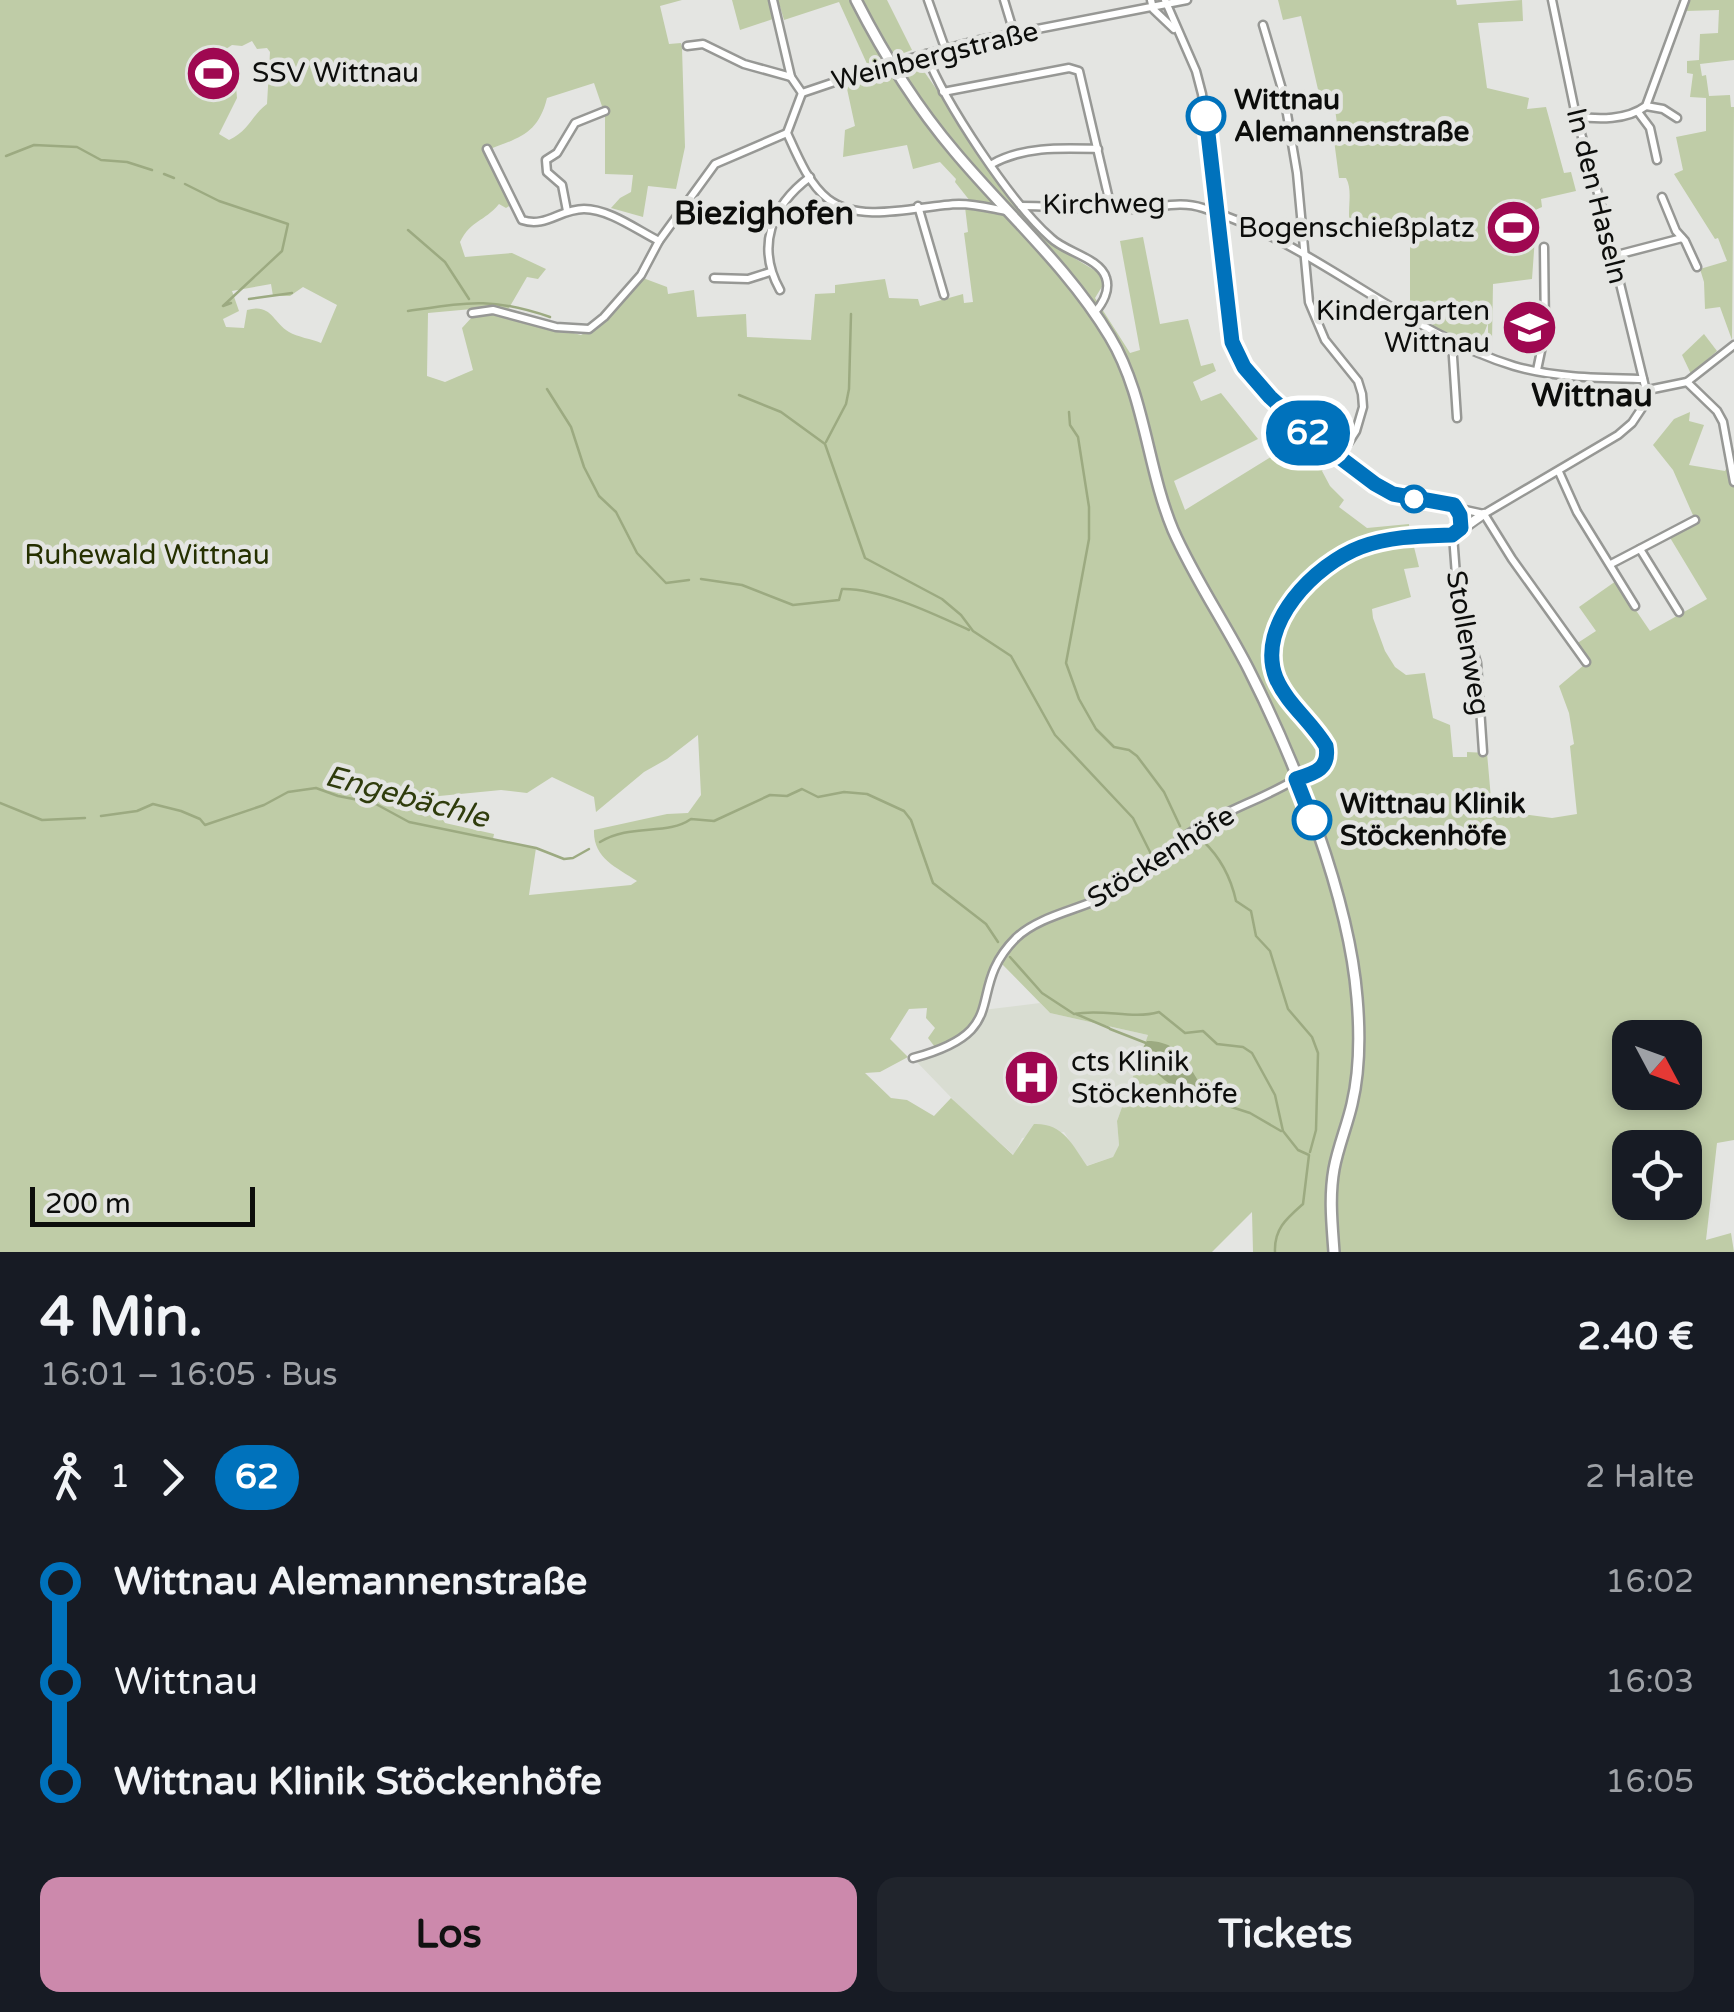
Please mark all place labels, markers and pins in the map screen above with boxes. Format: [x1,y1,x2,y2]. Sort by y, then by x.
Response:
sports icon: SSV Wittnau [183,43,243,103]
place label: SSV Wittnau [252,56,419,90]
place label: Wittnau Alemannenstraße [1234,83,1469,149]
marker: Wittnau Alemannenstraße [1187,97,1225,135]
sports icon: Bogenschießplatz [1484,198,1544,258]
place label: Bogenschießplatz [1238,211,1475,245]
place label: Kindergarten Wittnau [1316,294,1490,360]
school or university icon: Kindergarten Wittnau [1499,297,1559,357]
unlabelled marker [1401,486,1427,512]
place label: Wittnau Klinik Stöckenhöfe [1340,787,1525,853]
marker: Wittnau Klinik Stöckenhöfe [1293,801,1331,839]
place label: cts Klinik Stöckenhöfe [1071,1045,1238,1111]
hospital icon: cts Klinik Stöckenhöfe [1002,1048,1062,1108]

